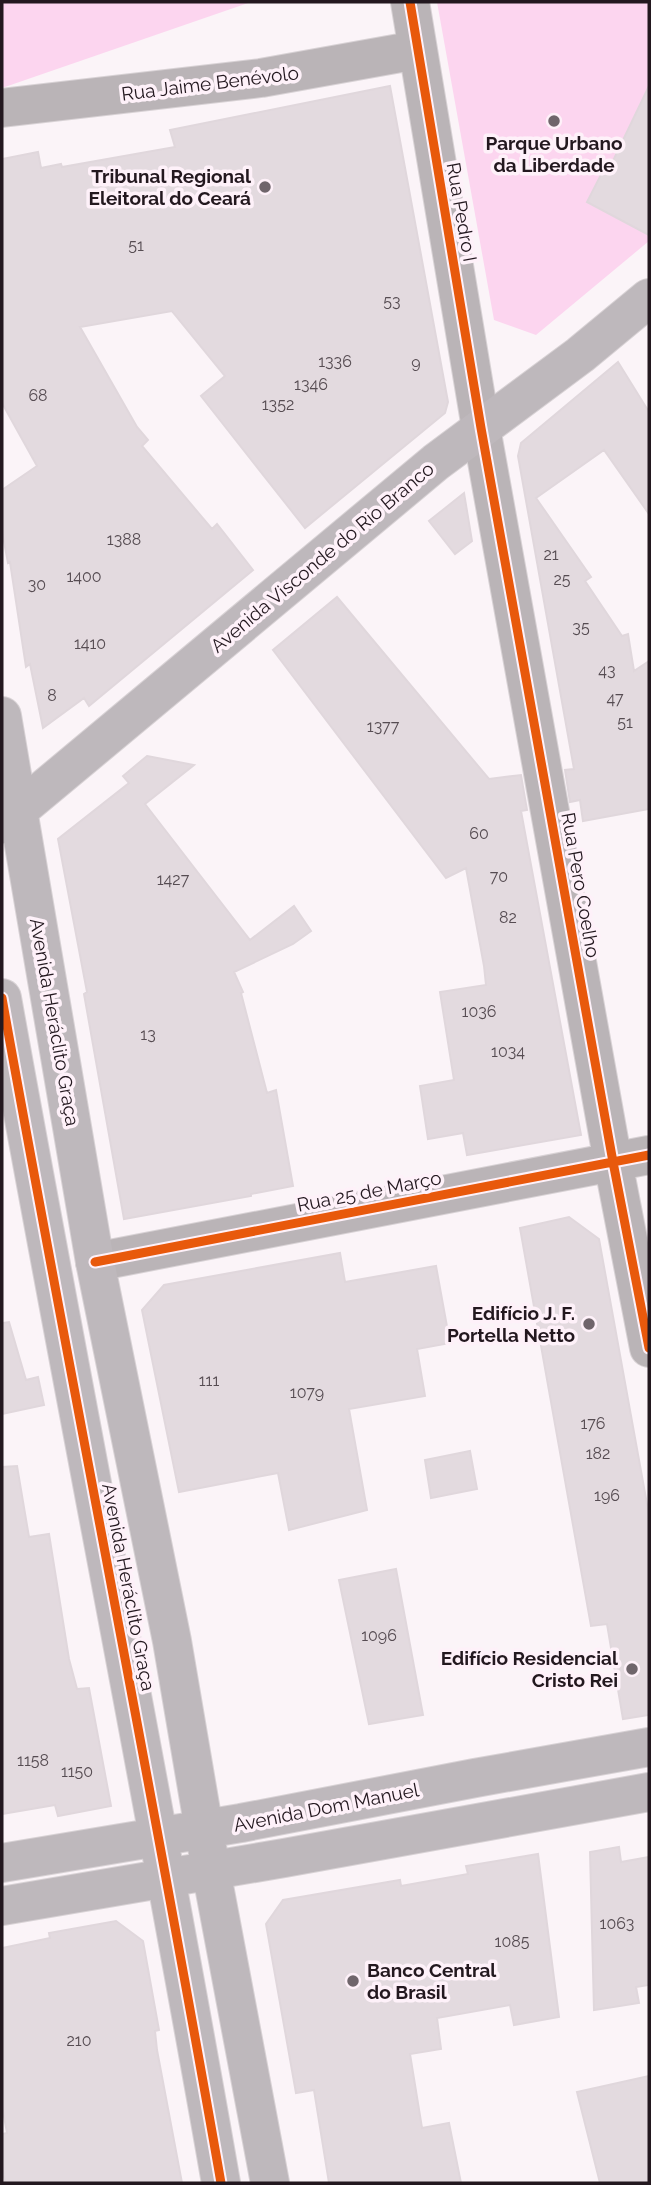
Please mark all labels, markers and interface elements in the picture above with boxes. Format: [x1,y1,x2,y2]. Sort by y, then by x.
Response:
street label: Rua Jaime Benévolo [120,61,300,105]
marker: Parque Urbano da Liberdade [546,113,562,129]
place label: Parque Urbano da Liberdade [486,132,622,176]
street label: Rua Pedro I [442,161,482,263]
place label: Tribunal Regional Eleitoral do Ceará [89,165,252,209]
marker: Tribunal Regional Eleitoral do Ceará [257,179,273,195]
house number: 51 [128,236,144,255]
house number: 53 [383,292,401,311]
house number: 1336 [318,352,352,371]
house number: 9 [411,353,421,372]
house number: 1346 [294,375,328,394]
house number: 68 [28,386,48,405]
house number: 1352 [262,395,294,414]
street label: Avenida Visconde do Rio Branco [206,457,438,657]
house number: 1388 [107,530,141,549]
house number: 21 [543,545,559,564]
house number: 1400 [66,567,102,586]
house number: 25 [553,570,571,589]
house number: 30 [28,575,46,594]
house number: 35 [572,618,590,637]
house number: 1410 [74,634,106,653]
house number: 43 [598,661,616,680]
house number: 8 [47,686,57,705]
house number: 47 [606,689,624,708]
house number: 51 [617,713,633,732]
house number: 1377 [367,717,400,736]
street label: Rua Pero Coelho [557,811,605,959]
house number: 60 [469,824,489,843]
house number: 70 [490,867,508,886]
house number: 1427 [157,870,190,889]
house number: 82 [499,908,517,927]
street label: Avenida Heráclito Graça [26,916,84,1128]
house number: 1036 [462,1002,496,1021]
house number: 13 [140,1025,156,1044]
house number: 1034 [491,1042,525,1061]
street label: Rua 25 de Março [295,1166,443,1216]
place label: Edifício J. F. Portella Netto [447,1302,575,1346]
marker: Edifício J. F. Portella Netto [581,1316,597,1332]
house number: 111 [199,1371,219,1390]
house number: 1079 [290,1383,324,1402]
house number: 176 [581,1414,605,1433]
house number: 182 [586,1444,610,1463]
street label: Avenida Heráclito Graça [98,1481,160,1693]
house number: 196 [594,1486,620,1505]
house number: 1096 [361,1626,397,1645]
place label: Edifício Residencial Cristo Rei [441,1647,619,1691]
marker: Edifício Residencial Cristo Rei [624,1661,640,1677]
house number: 1158 [17,1751,49,1770]
house number: 1150 [61,1762,93,1781]
street label: Avenida Dom Manuel [232,1778,421,1836]
house number: 1063 [600,1914,634,1933]
house number: 1085 [495,1932,530,1951]
place label: Banco Central do Brasil [367,1959,497,2003]
marker: Banco Central do Brasil [345,1973,361,1989]
house number: 210 [67,2031,91,2050]

